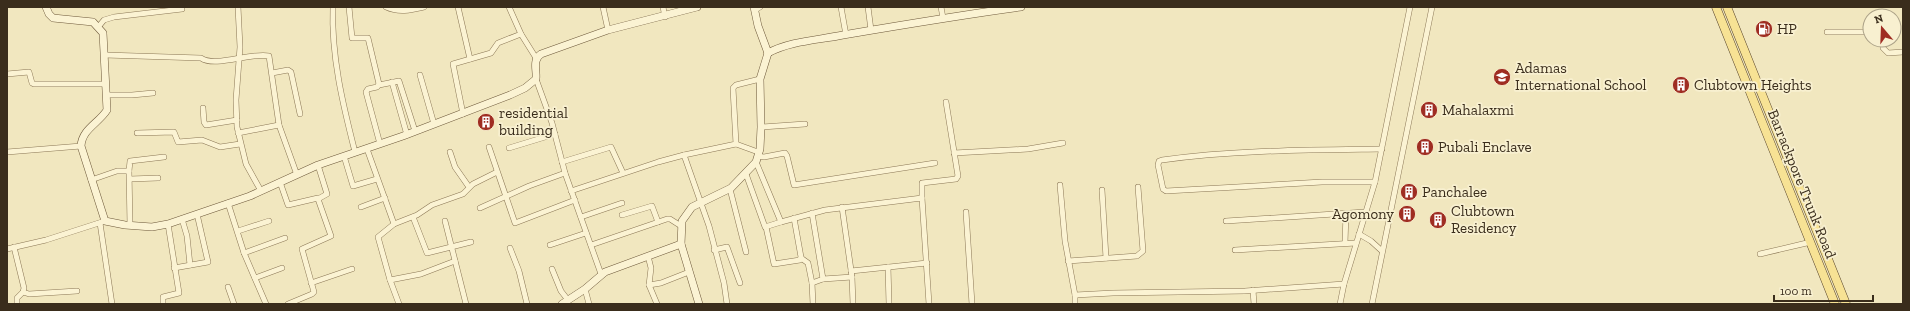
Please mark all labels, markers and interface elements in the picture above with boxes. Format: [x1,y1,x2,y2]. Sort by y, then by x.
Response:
north arrow [1862,8,1902,48]
text: N [1873,11,1886,27]
fuel station icon: HP [1754,19,1774,39]
place label: HP [1777,20,1797,38]
place label: Adamas International School [1515,59,1647,94]
school or university icon: Adamas International School [1492,67,1512,87]
building icon: Clubtown Heights [1671,75,1691,95]
place label: Clubtown Heights [1694,76,1812,94]
building icon: Mahalaxmi [1419,100,1439,120]
place label: Mahalaxmi [1442,101,1514,119]
place label: residential building [498,104,568,139]
street label: Barrackpore Trunk Road [1764,107,1840,262]
building icon: residential building [476,112,496,132]
building icon: Pubali Enclave [1415,137,1435,157]
place label: Pubali Enclave [1438,138,1532,156]
building icon: Panchalee [1399,182,1419,202]
place label: Panchalee [1422,183,1487,201]
place label: Clubtown Residency [1451,202,1517,237]
building icon: Agomony [1397,204,1417,224]
place label: Agomony [1332,205,1394,223]
building icon: Clubtown Residency [1428,210,1448,230]
scale bar [1774,277,1873,303]
text: 100 m [1780,284,1812,298]

